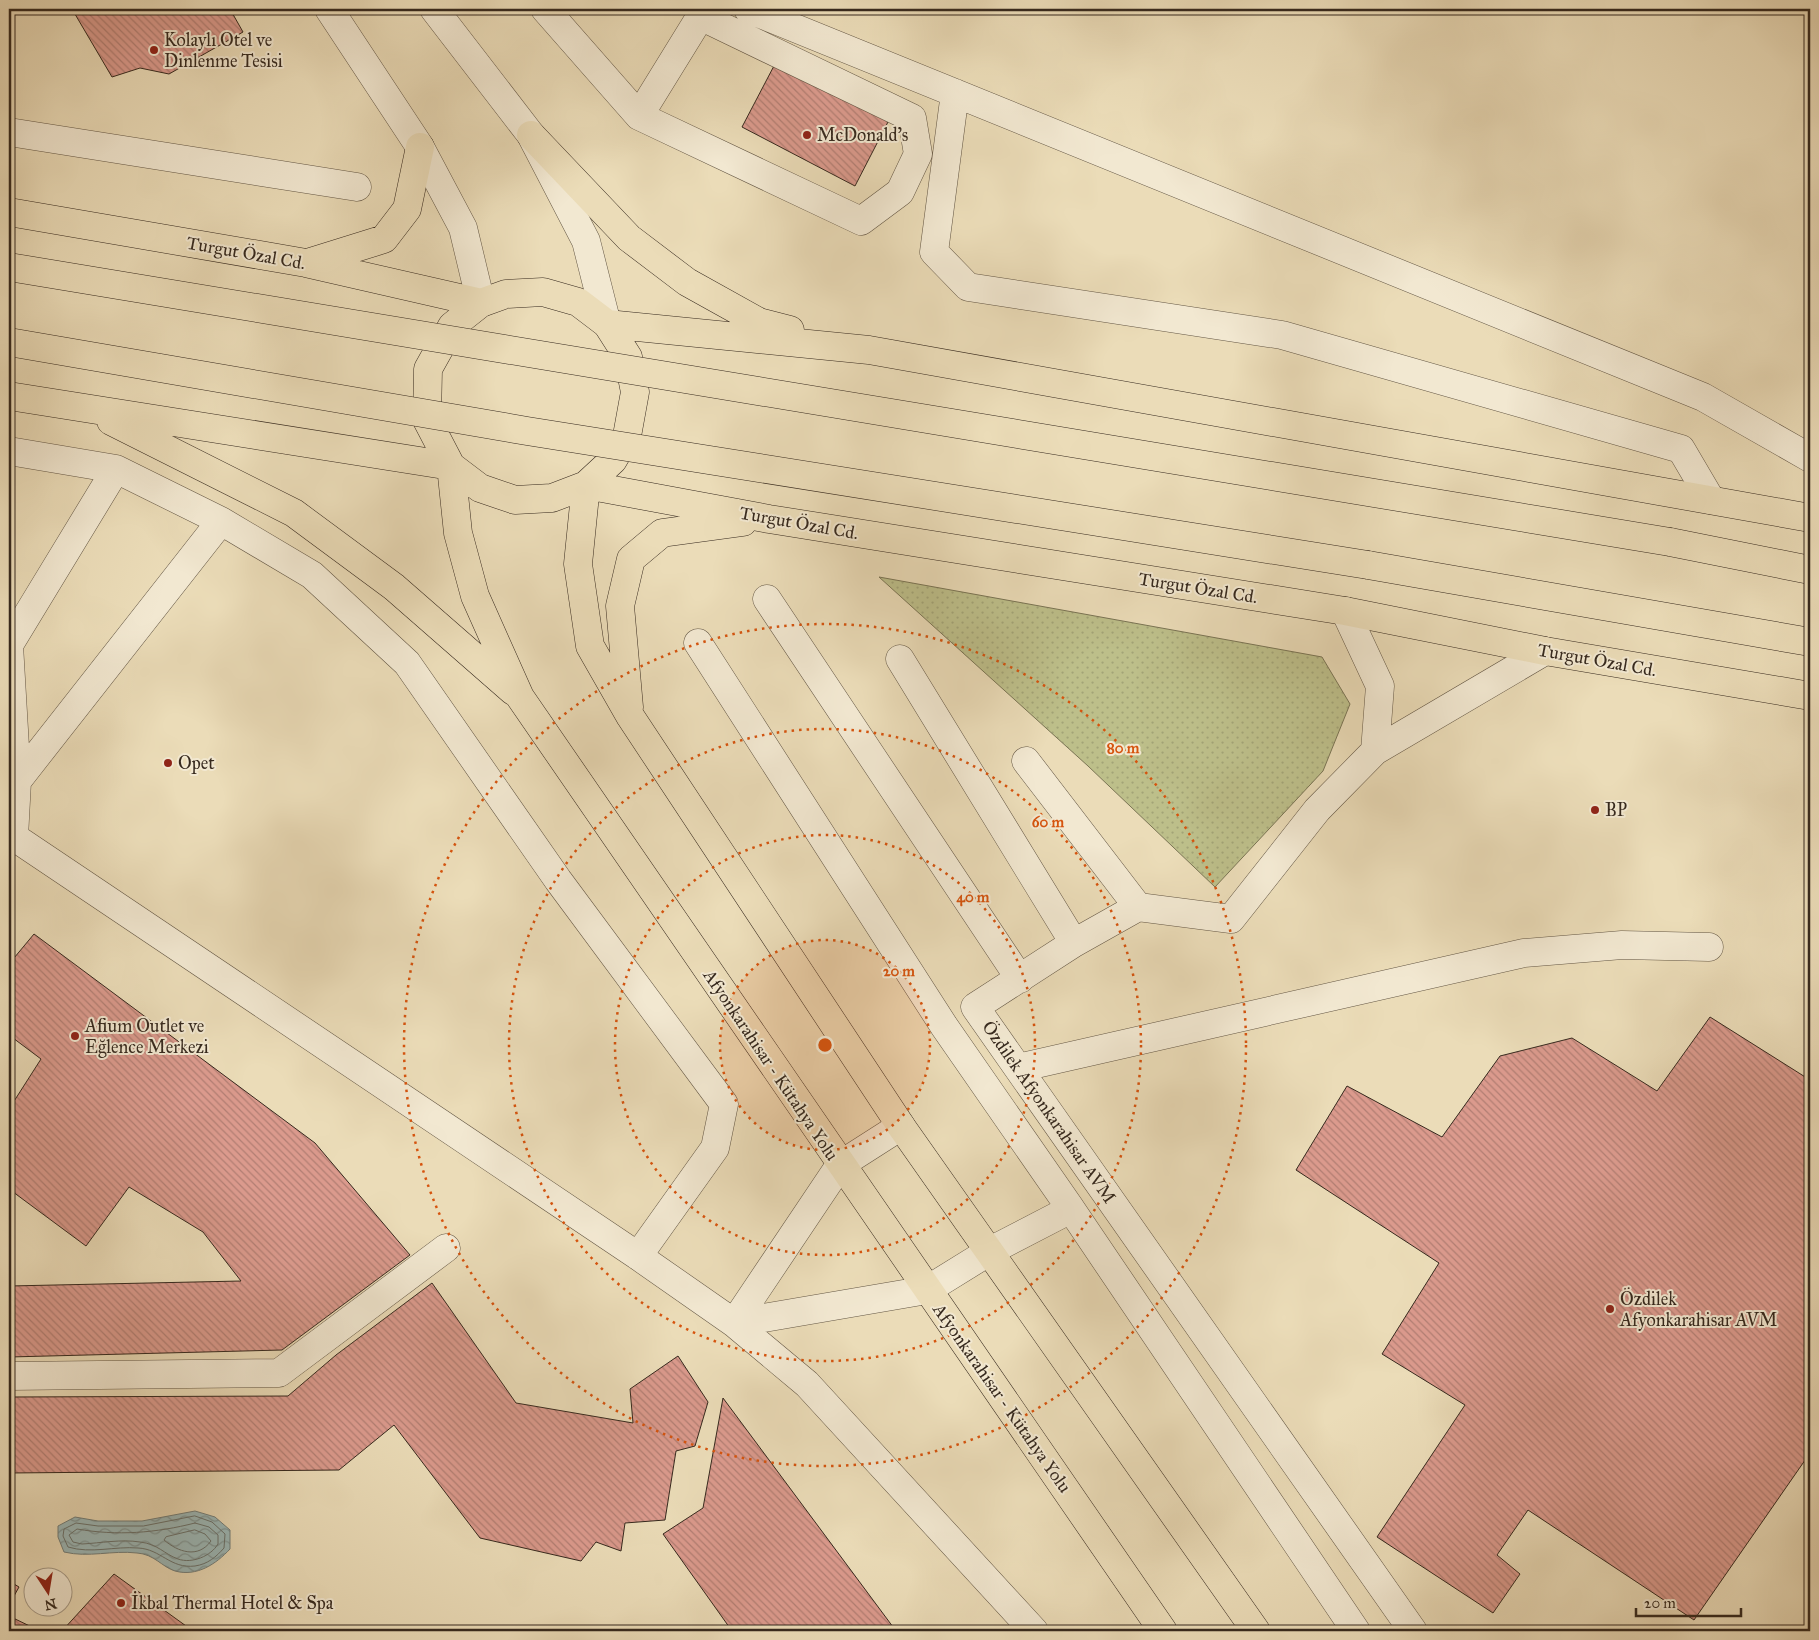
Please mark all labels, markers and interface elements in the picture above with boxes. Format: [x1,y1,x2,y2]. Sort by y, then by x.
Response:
place label: Kolaylı Otel ve Dinlenme Tesisi [164,29,283,72]
marker: Kolaylı Otel ve Dinlenme Tesisi [148,44,160,56]
place label: McDonald's [817,124,908,146]
marker: McDonald's [801,129,813,141]
street label: Turgut Özal Cd. [185,231,307,275]
street label: Turgut Özal Cd. [738,501,860,545]
street label: Turgut Özal Cd. [1137,567,1259,609]
street label: Turgut Özal Cd. [1536,638,1658,682]
text: 80 m [1107,739,1140,757]
place label: Opet [178,752,215,774]
marker: Opet [162,757,174,769]
place label: BP [1605,799,1627,821]
marker: BP [1589,804,1601,816]
text: 60 m [1032,813,1065,831]
text: 40 m [957,888,990,907]
text: 20 m [883,962,915,980]
street label: Afyonkarahisar - Kütahya Yolu [698,964,844,1165]
place label: Afium Outlet ve Eğlence Merkezi [84,1015,209,1059]
street label: Özdilek Afyonkarahisar AVM [978,1016,1121,1208]
marker: Afium Outlet ve Eğlence Merkezi [69,1030,81,1042]
centre of rings [816,1036,834,1054]
place label: Özdilek Afyonkarahisar AVM [1619,1287,1777,1331]
street label: Afyonkarahisar - Kütahya Yolu [928,1298,1076,1497]
marker: Özdilek Afyonkarahisar AVM [1604,1303,1616,1315]
north arrow [22,1568,72,1618]
scale bar [1636,1585,1742,1617]
place label: İkbal Thermal Hotel & Spa [131,1591,334,1614]
text: 20 m [1644,1594,1676,1612]
text: N [43,1595,58,1614]
marker: İkbal Thermal Hotel & Spa [115,1597,127,1609]

